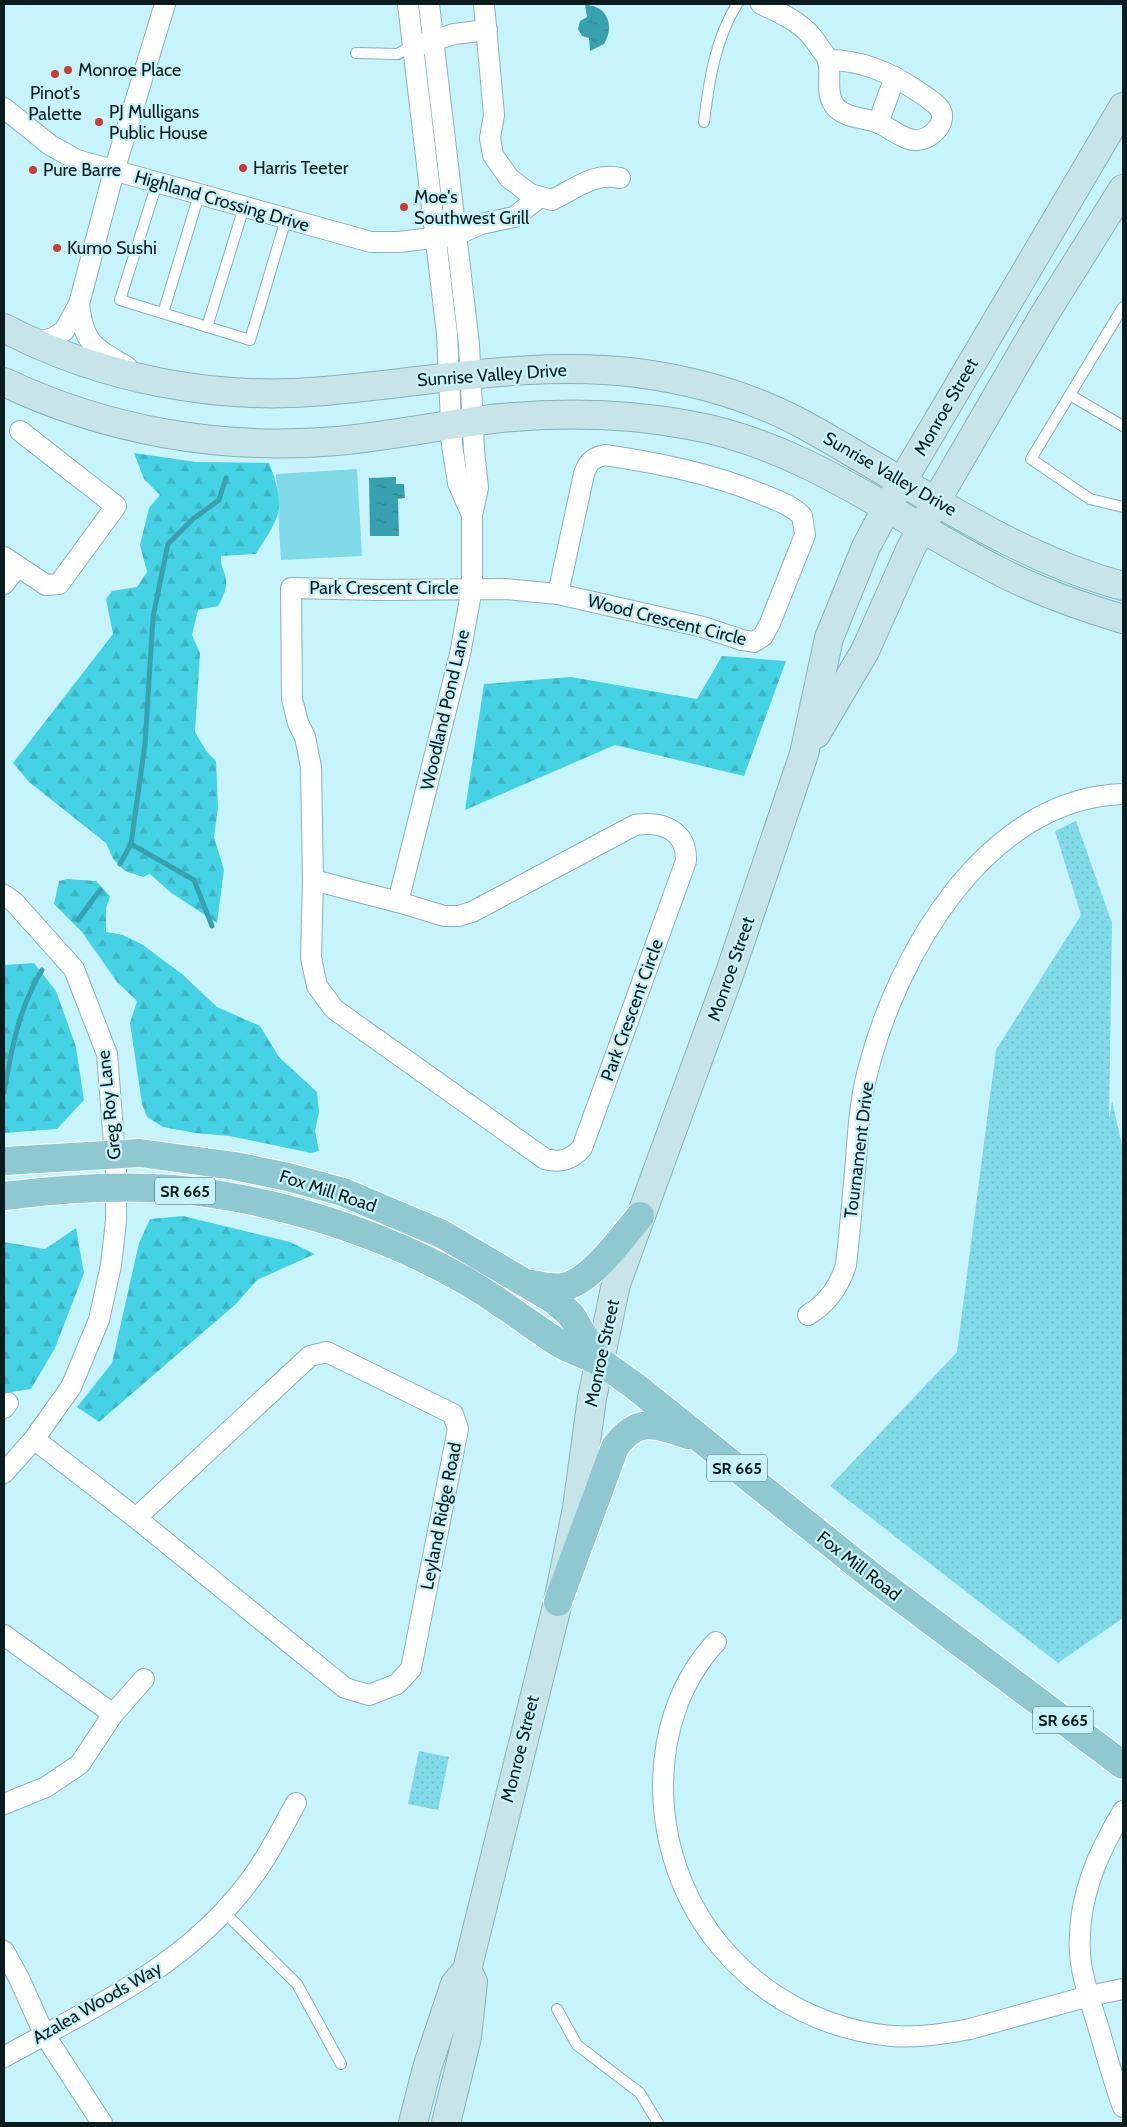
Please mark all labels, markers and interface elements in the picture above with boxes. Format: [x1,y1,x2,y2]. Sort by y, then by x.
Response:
place label: Monroe Place [78,59,181,81]
marker: Monroe Place [62,64,74,76]
marker: Pinot's Palette [49,68,61,80]
place label: Pinot's Palette [28,82,82,125]
place label: PJ Mulligans Public House [109,101,207,144]
marker: PJ Mulligans Public House [93,116,105,128]
place label: Harris Teeter [253,157,349,179]
place label: Pure Barre [43,159,121,181]
marker: Harris Teeter [237,162,249,174]
marker: Pure Barre [27,164,39,176]
street label: Highland Crossing Drive [132,166,312,236]
place label: Moe's Southwest Grill [414,186,530,229]
marker: Moe's Southwest Grill [398,201,410,213]
place label: Kumo Sushi [67,237,157,259]
marker: Kumo Sushi [51,242,63,254]
street label: Monroe Street [909,354,983,460]
street label: Sunrise Valley Drive [416,359,568,391]
street label: Sunrise Valley Drive [820,427,960,521]
street label: Park Crescent Circle [309,577,459,599]
street label: Wood Crescent Circle [585,590,749,650]
street label: Woodland Pond Lane [416,628,474,792]
street label: Monroe Street [703,914,759,1024]
street label: Park Crescent Circle [596,936,668,1084]
street label: Greg Roy Lane [92,1049,126,1161]
street label: Tournament Drive [840,1081,878,1219]
street label: Fox Mill Road [277,1165,379,1217]
road number: SR 665 [155,1178,215,1204]
street label: Monroe Street [580,1297,624,1409]
street label: Leyland Ridge Road [416,1440,466,1592]
road number: SR 665 [707,1455,767,1482]
street label: Fox Mill Road [813,1526,905,1606]
street label: Monroe Street [496,1693,544,1805]
road number: SR 665 [1033,1706,1093,1734]
street label: Azalea Woods Way [28,1957,166,2049]

